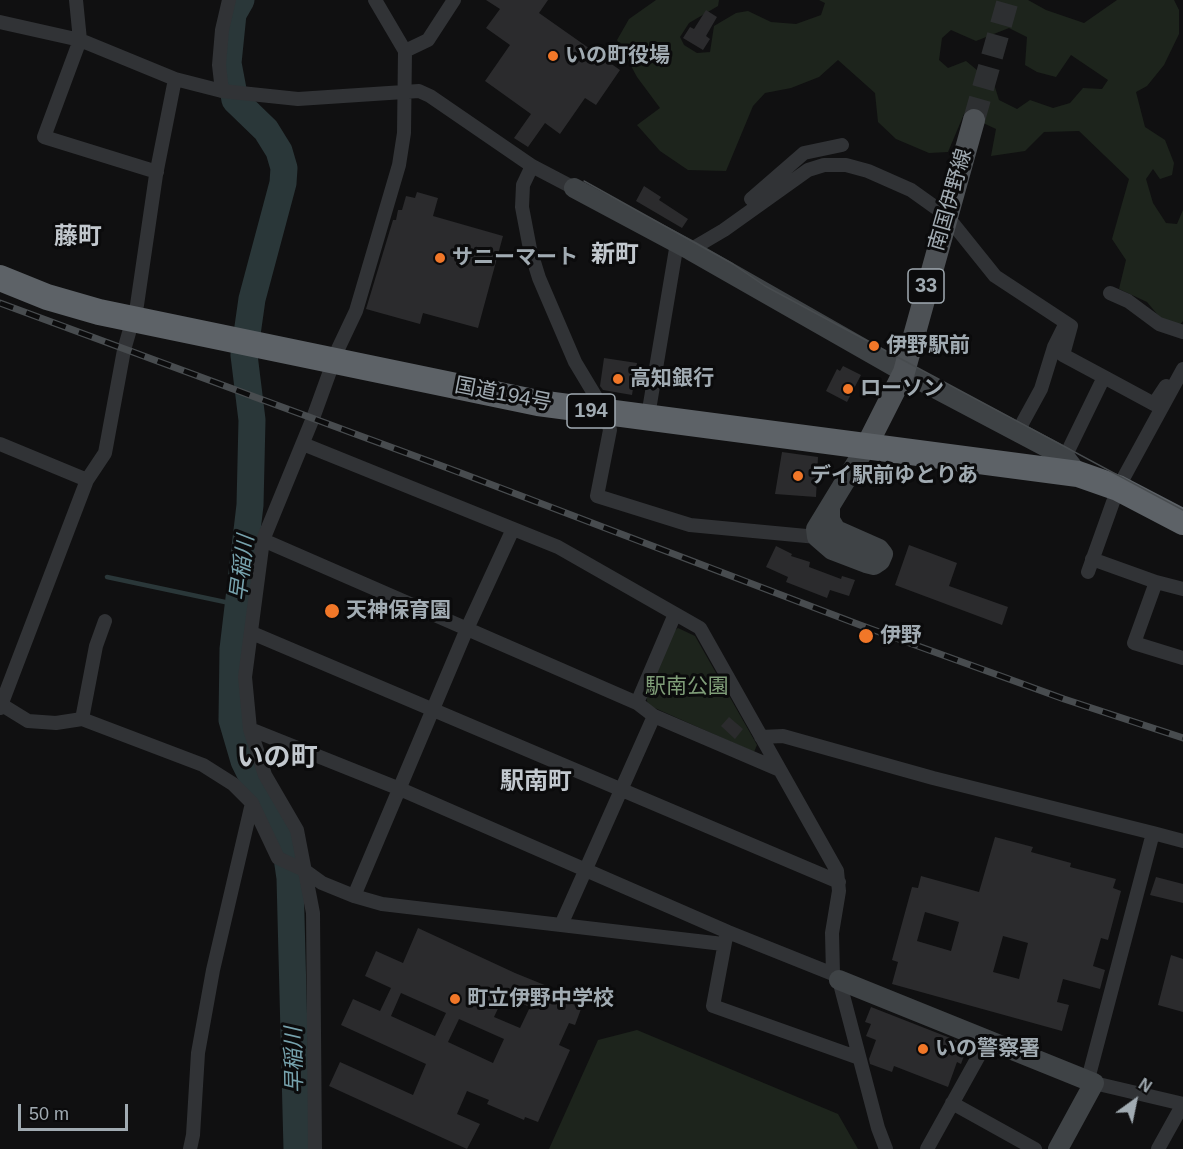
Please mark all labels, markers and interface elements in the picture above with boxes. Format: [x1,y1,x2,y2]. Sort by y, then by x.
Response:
place label: いの町役場 [565,43,670,69]
marker: いの町役場 [546,49,560,63]
street label: 南国伊野線 [924,146,978,254]
district label: 藤町 [54,223,102,251]
district label: 新町 [591,241,639,269]
place label: サニーマート [452,245,578,271]
marker: サニーマート [433,251,447,265]
road number: 33 [908,269,944,303]
place label: 伊野駅前 [886,333,970,359]
marker: 伊野駅前 [867,339,881,353]
place label: 高知銀行 [630,366,714,392]
marker: 高知銀行 [611,372,625,386]
street label: 国道194号 [452,373,554,417]
place label: ローソン [860,376,944,402]
marker: ローソン [841,382,855,396]
road number: 194 [567,394,615,428]
place label: デイ駅前ゆとりあ [810,463,978,489]
marker: デイ駅前ゆとりあ [791,469,805,483]
water label: 早稲川 [226,534,260,602]
place label: 天神保育園 [346,598,451,624]
marker: 天神保育園 [323,602,341,620]
place label: 伊野 [880,623,922,649]
marker: 伊野 [857,627,875,645]
park label: 駅南公園 [645,674,729,700]
district label: いの町 [237,743,317,775]
district label: 駅南町 [500,768,572,796]
place label: 町立伊野中学校 [467,986,614,1012]
marker: 町立伊野中学校 [448,992,462,1006]
water label: 早稲川 [281,1027,309,1093]
place label: いの警察署 [935,1036,1040,1062]
marker: いの警察署 [916,1042,930,1056]
north arrow [1105,1071,1165,1131]
text: N [1136,1075,1155,1096]
scale bar [21,1092,130,1130]
text: 50 m [29,1104,69,1124]

